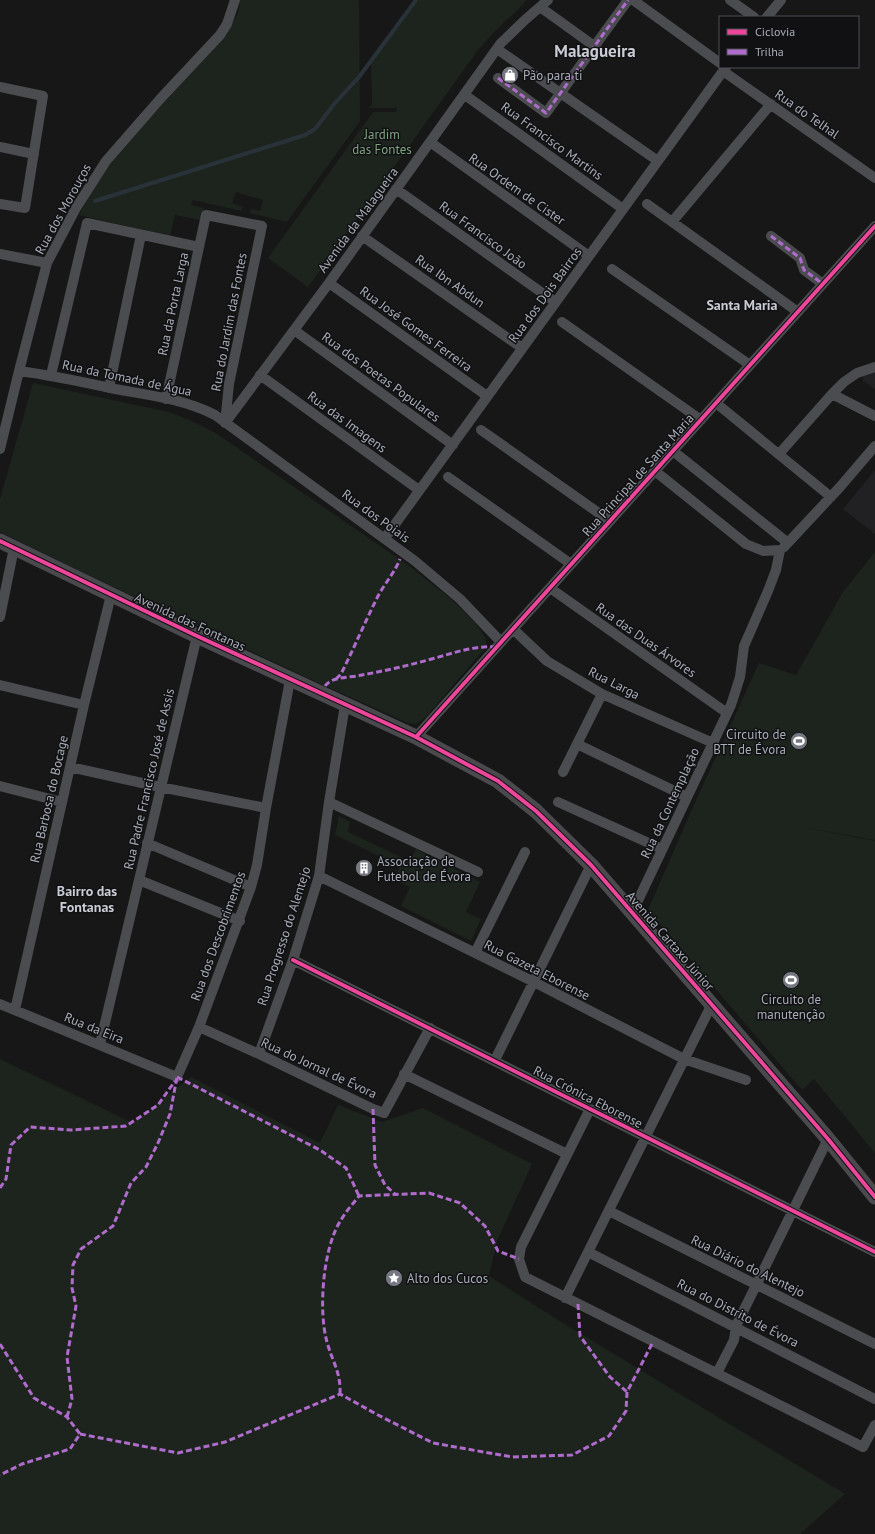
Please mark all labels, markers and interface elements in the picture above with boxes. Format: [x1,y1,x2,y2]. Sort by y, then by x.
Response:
legend [719,16,859,68]
text: Ciclovia [755,24,795,39]
district label: Malagueira [554,40,636,62]
text: Trilha [755,44,784,59]
shop icon: Pão para ti [500,65,520,85]
place label: Pão para ti [523,67,582,84]
street label: Rua do Telhal [771,86,843,143]
street label: Rua Francisco Martins [498,98,606,184]
park label: Jardim das Fontes [352,126,412,158]
street label: Rua Ordem de Cister [465,149,569,229]
street label: Rua dos Morouços [31,161,95,257]
street label: Avenida da Malagueira [314,164,402,276]
street label: Rua Francisco João [436,197,530,273]
street label: Rua dos Dois Bairros [505,244,585,346]
street label: Rua da Porta Larga [154,251,192,357]
street label: Rua do Jardim das Fontes [207,251,251,393]
street label: Rua Ibn Abdun [412,251,488,311]
street label: Rua José Gomes Ferreira [356,282,476,376]
district label: Santa Maria [706,296,778,314]
street label: Rua dos Poetas Populares [319,328,443,426]
street label: Rua da Tomada de Água [61,356,193,400]
street label: Rua das Imagens [304,388,390,456]
street label: Rua Principal de Santa Maria [578,410,698,540]
street label: Rua dos Poiais [339,486,413,546]
street label: Avenida das Fontanas [132,589,248,655]
street label: Rua das Duas Árvores [592,599,700,681]
street label: Rua Larga [586,663,642,703]
street label: Rua Padre Francisco José de Assis [120,687,178,871]
place label: Circuito de BTT de Évora [713,726,786,758]
sports icon: Circuito de BTT de Évora [789,731,809,751]
street label: Rua Barbosa do Bocage [26,734,72,864]
street label: Rua da Contemplação [637,745,703,861]
place label: Associação de Futebol de Évora [377,853,471,885]
building icon: Associação de Futebol de Évora [354,858,374,878]
street label: Rua Progresso do Alentejo [253,864,315,1008]
street label: Rua dos Descobrimentos [187,869,249,1003]
district label: Bairro das Fontanas [57,882,117,916]
street label: Avenida Cartaxo Júnior [622,888,718,995]
street label: Rua Gazeta Eborense [481,936,593,1004]
sports icon: Circuito de manutenção [781,970,801,990]
place label: Circuito de manutenção [757,991,825,1023]
street label: Rua da Eira [62,1008,126,1048]
street label: Rua do Jornal de Évora [258,1034,380,1102]
street label: Rua Crónica Eborense [530,1062,646,1132]
street label: Rua Diário do Alentejo [688,1231,808,1301]
place icon: Alto dos Cucos [384,1268,404,1288]
place label: Alto dos Cucos [407,1270,488,1287]
street label: Rua do Distrito de Évora [674,1275,802,1351]

